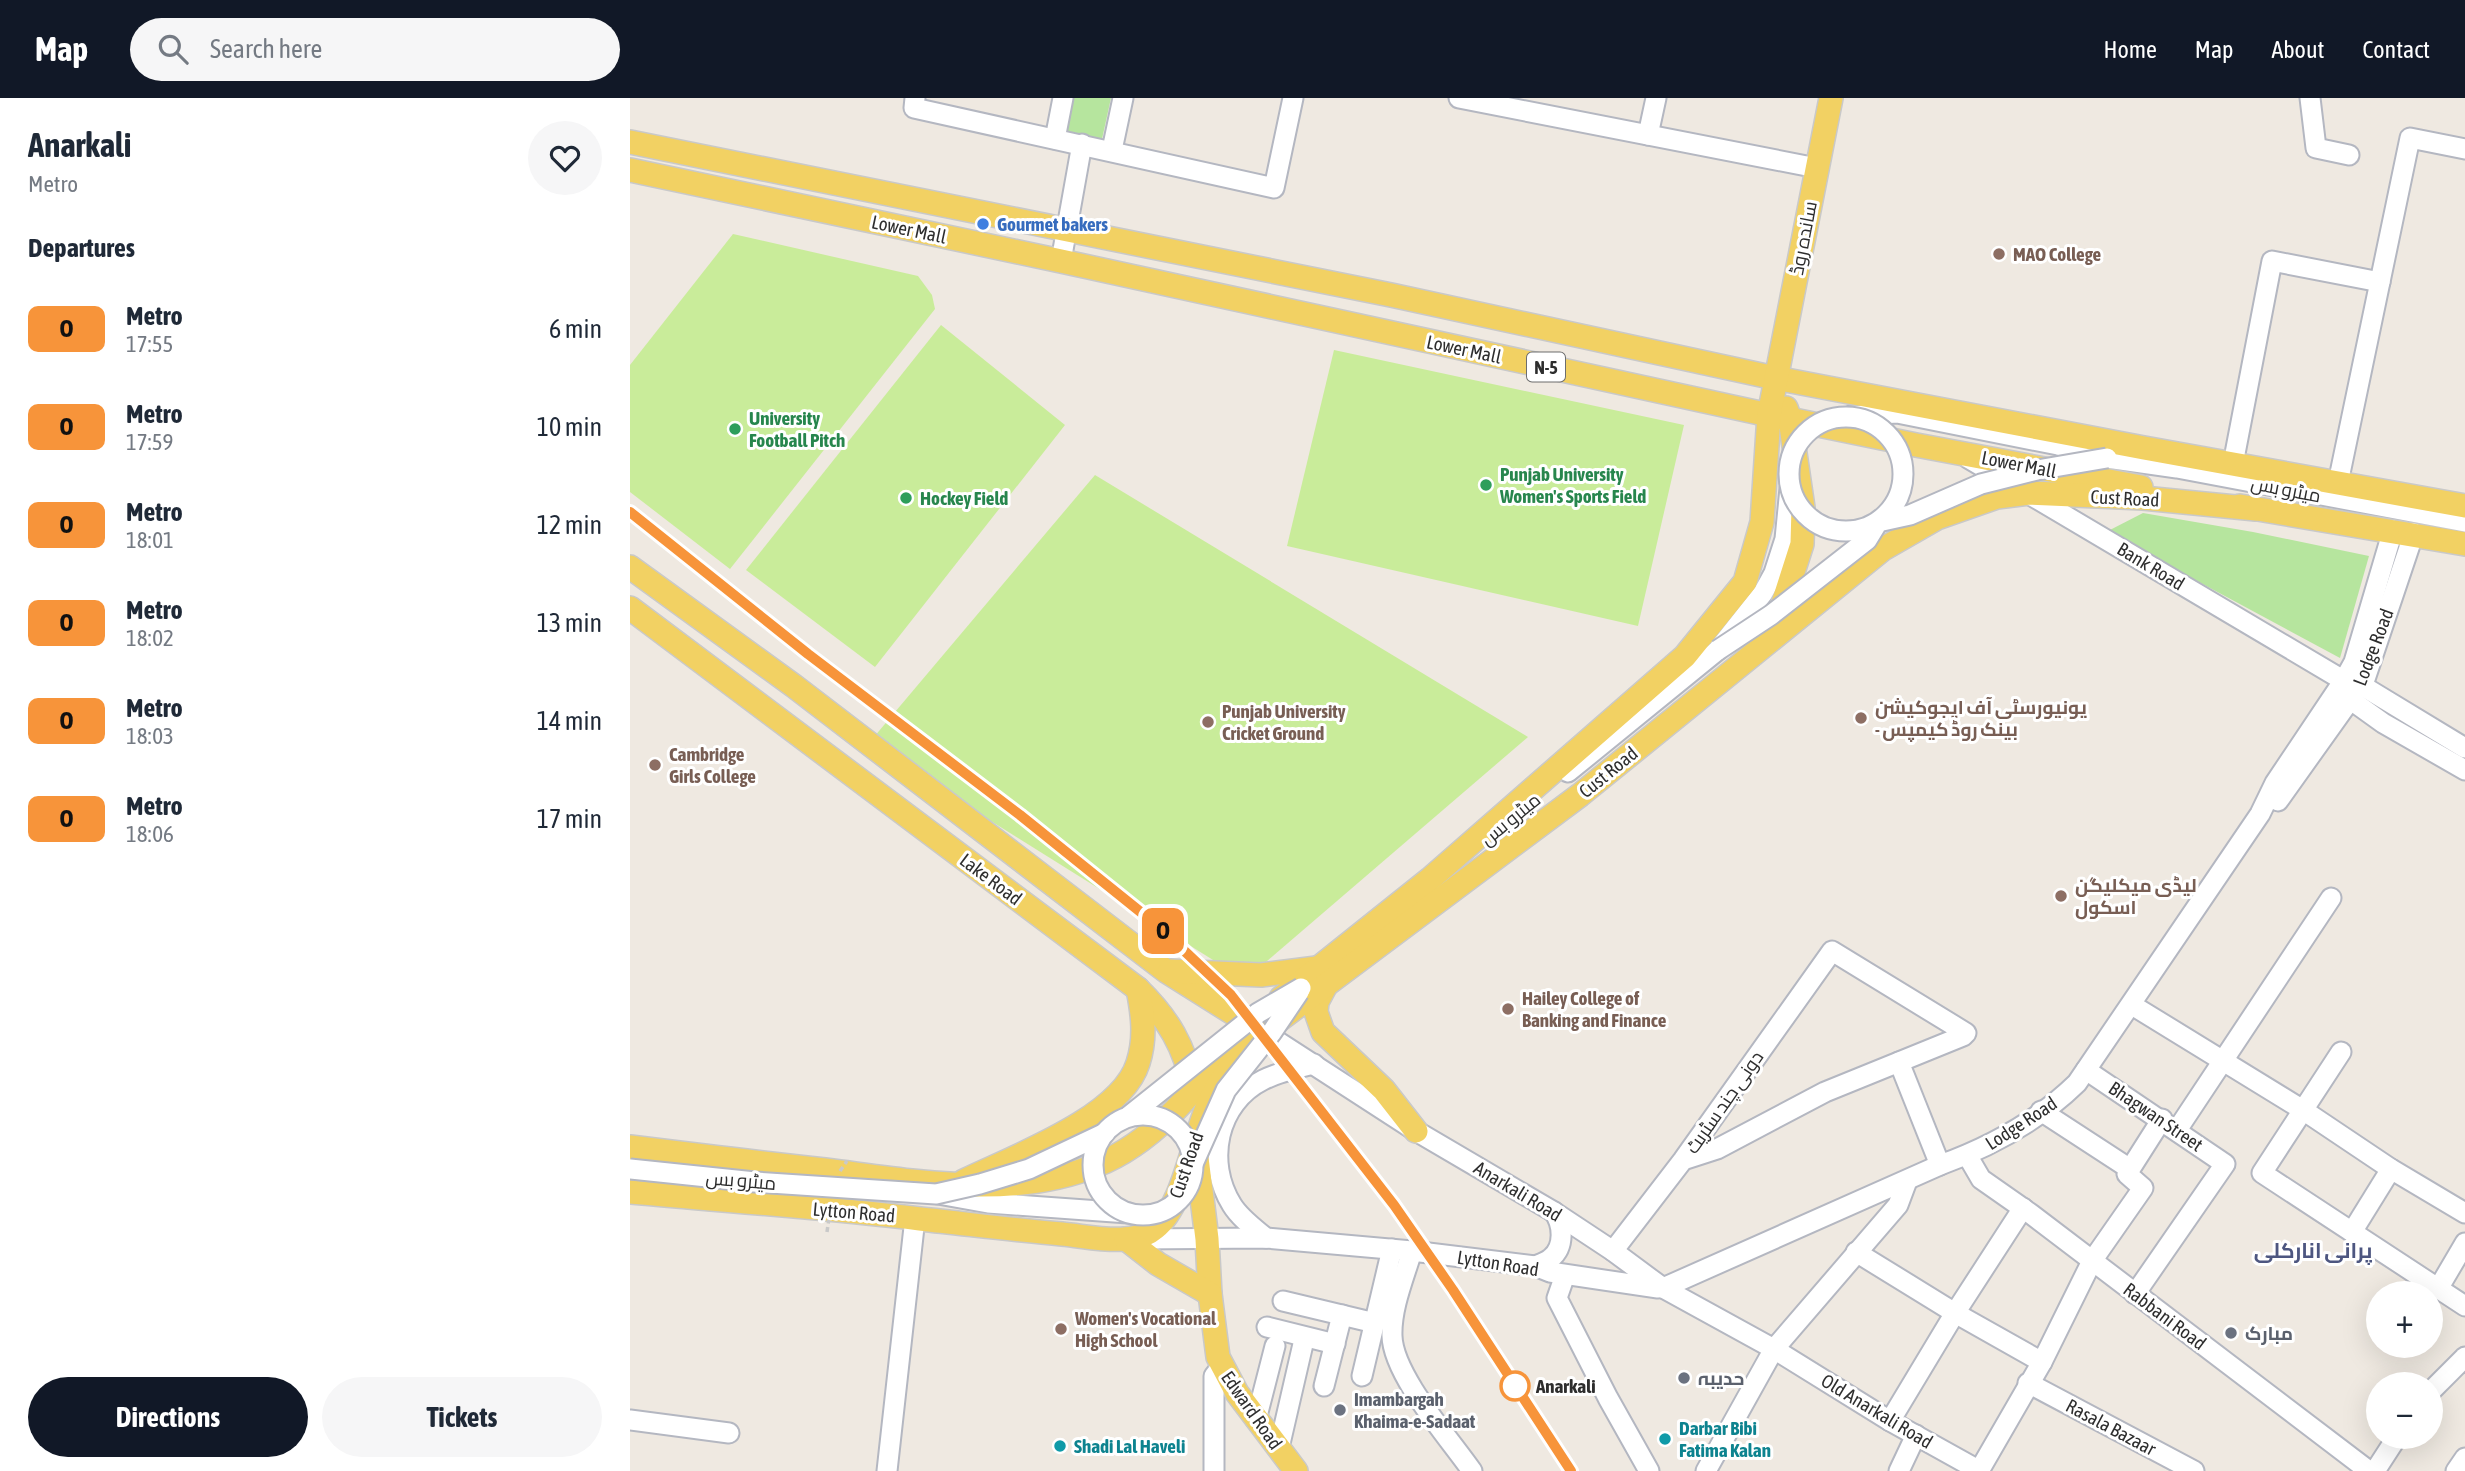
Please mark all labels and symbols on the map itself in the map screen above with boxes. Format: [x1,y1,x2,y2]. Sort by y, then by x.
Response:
street label: ساندہ روڈ [1785,199,1822,277]
street label: Lower Mall [870,210,948,248]
place label: Gourmet bakers [997,213,1108,235]
marker: Gourmet bakers [975,216,991,232]
place label: MAO College [2013,243,2102,265]
marker: MAO College [1991,246,2007,262]
street label: Lower Mall [1425,330,1503,368]
road number: N-5 [1527,353,1565,382]
place label: University Football Pitch [749,407,845,451]
marker: University Football Pitch [727,421,743,437]
street label: Lower Mall [1980,446,2058,482]
place label: Punjab University Women's Sports Field [1499,463,1646,507]
street label: میٹرو بس [2249,471,2323,508]
marker: Punjab University Women's Sports Field [1478,477,1494,493]
street label: Cust Road [2090,485,2160,511]
place label: Hockey Field [920,487,1008,509]
marker: Hockey Field [898,490,914,506]
street label: Bank Road [2113,537,2189,595]
street label: Lodge Road [2348,605,2398,689]
place label: یونیورسٹی آف ایجوکیشن - بینک روڈ کیمپس [1875,696,2087,742]
place label: Punjab University Cricket Ground [1222,700,1346,744]
marker: یونیورسٹی آف ایجوکیشن - بینک روڈ کیمپس [1853,710,1869,726]
marker: Punjab University Cricket Ground [1200,714,1216,730]
street label: Cust Road [1574,742,1642,802]
place label: Cambridge Girls College [669,743,756,787]
marker: Cambridge Girls College [647,757,663,773]
street label: میٹرو بس [1476,788,1545,851]
street label: Lake Road [956,849,1026,909]
place label: لیڈی میکلیگن اسکول [2075,874,2197,920]
marker: لیڈی میکلیگن اسکول [2053,888,2069,904]
line badge: O [1140,908,1186,954]
place label: Hailey College of Banking and Finance [1522,987,1667,1031]
marker: Hailey College of Banking and Finance [1500,1001,1516,1017]
street label: دونی چند سٹریٹ [1680,1046,1769,1159]
street label: Bhagwan Street [2105,1076,2207,1156]
street label: Lodge Road [1981,1092,2061,1154]
street label: Cust Road [1164,1129,1208,1201]
street label: Anarkali Road [1470,1156,1566,1226]
street label: میٹرو بس [705,1166,777,1195]
street label: Lytton Road [812,1197,896,1227]
district label: پرانی انارکلی [2254,1238,2373,1266]
street label: Lytton Road [1456,1246,1540,1280]
street label: Rabbani Road [2119,1278,2211,1354]
place label: Women's Vocational High School [1074,1307,1217,1351]
marker: Women's Vocational High School [1053,1321,1069,1337]
place label: مبارک [2245,1322,2293,1345]
marker: مبارک [2223,1325,2239,1341]
street label: Edward Road [1217,1367,1287,1453]
place label: حدیبہ [1698,1367,1745,1389]
street label: Old Anarkali Road [1817,1369,1937,1453]
marker: حدیبہ [1676,1370,1692,1386]
marker: Anarkali [1500,1371,1530,1401]
place label: Anarkali [1535,1375,1596,1397]
place label: Imambargah Khaima-e-Sadaat [1354,1388,1476,1432]
street label: Rasala Bazaar [2062,1394,2160,1460]
marker: Imambargah Khaima-e-Sadaat [1332,1402,1348,1418]
place label: Darbar Bibi Fatima Kalan [1679,1417,1771,1461]
marker: Darbar Bibi Fatima Kalan [1657,1431,1673,1447]
place label: Shadi Lal Haveli [1074,1435,1185,1457]
marker: Shadi Lal Haveli [1052,1438,1068,1454]

